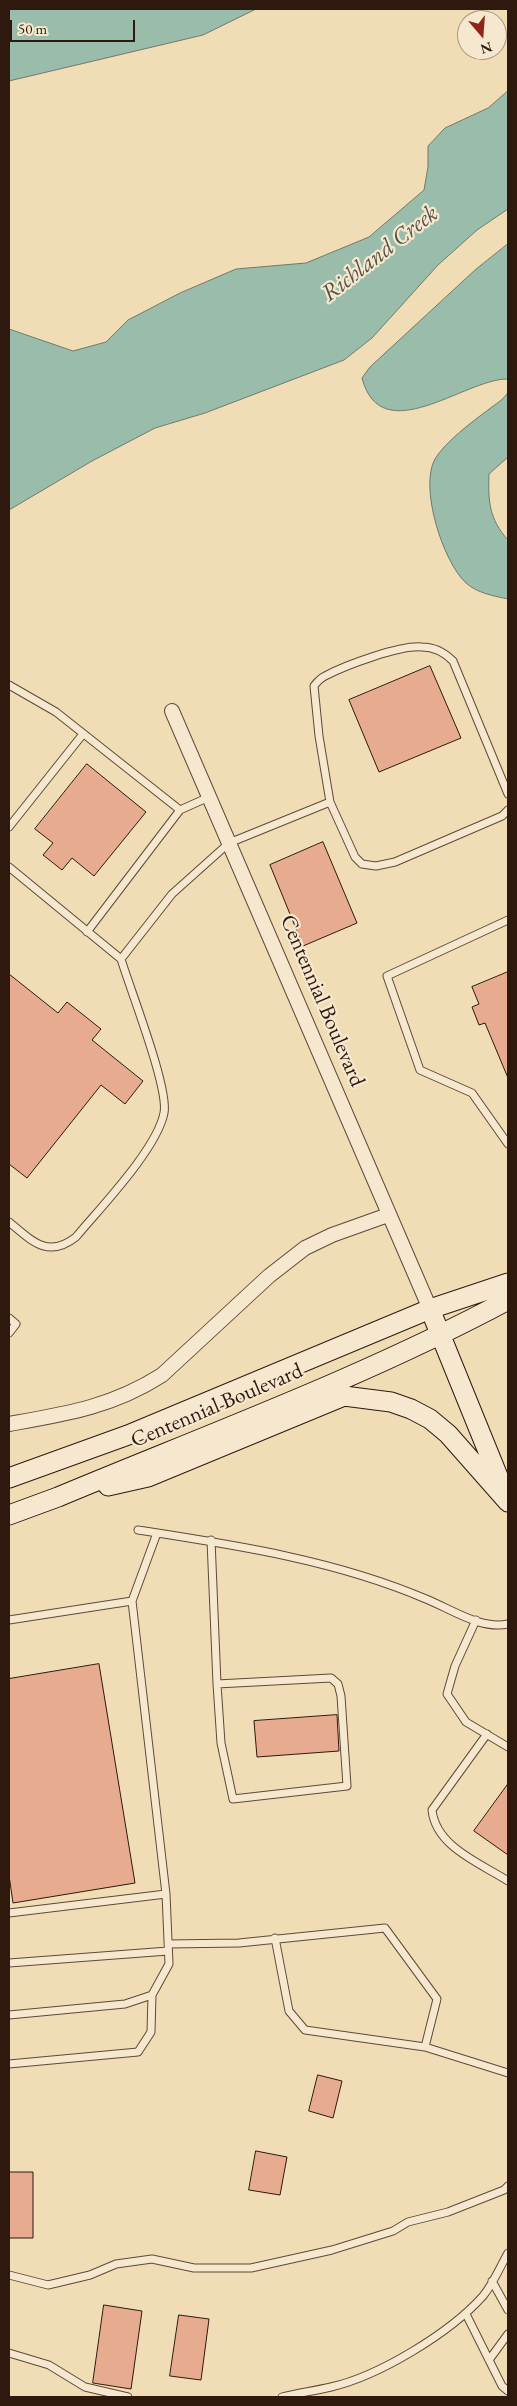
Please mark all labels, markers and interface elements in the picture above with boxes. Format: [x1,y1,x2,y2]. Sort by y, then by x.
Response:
scale bar [12,10,138,42]
north arrow [457,10,507,60]
text: 50 m [18,19,47,38]
text: N [478,38,495,59]
water label: Richland Creek [316,199,444,309]
street label: Centennial Boulevard [274,911,370,1091]
street label: Centennial Boulevard [127,1358,307,1454]

